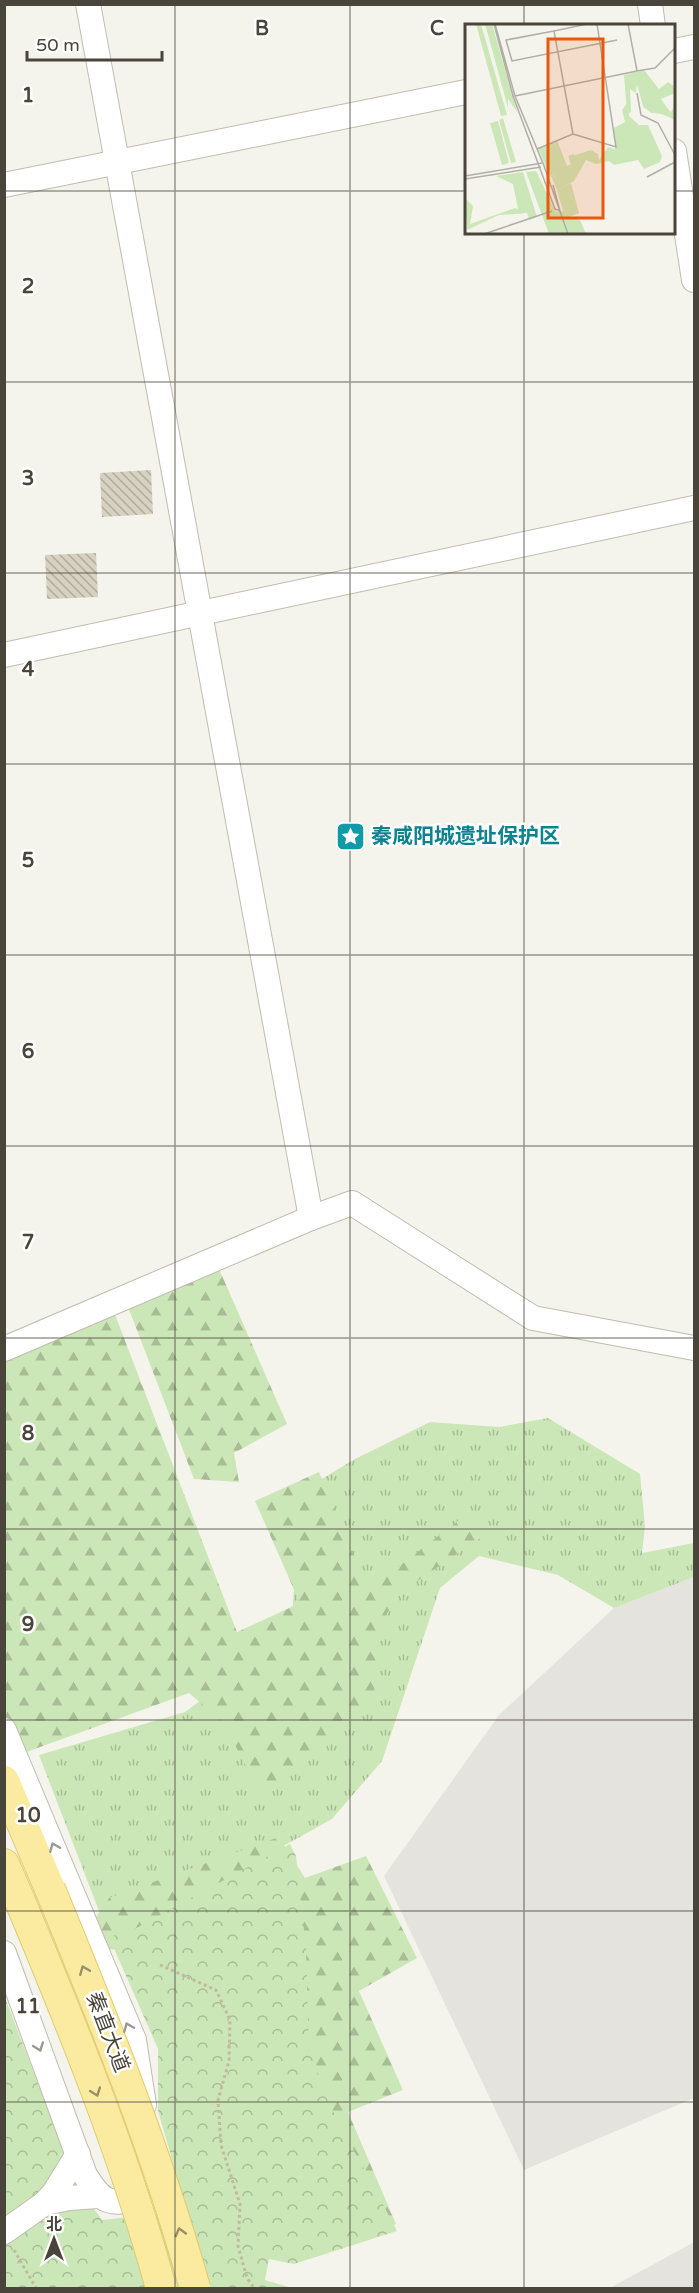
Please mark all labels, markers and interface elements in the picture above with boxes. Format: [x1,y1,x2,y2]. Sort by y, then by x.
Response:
text: B [255,17,269,41]
text: C [430,17,444,41]
scale bar [27,24,162,62]
inset map [465,24,675,234]
text: 50 m [36,34,80,56]
text: 1 [22,84,34,108]
text: 2 [22,275,34,299]
text: 3 [22,467,34,491]
text: 4 [22,658,35,682]
place icon: 秦咸阳城遗址保护区 [334,820,366,852]
place label: 秦咸阳城遗址保护区 [371,824,560,849]
text: 5 [22,849,34,873]
text: 6 [22,1040,34,1064]
text: 7 [22,1231,34,1255]
text: 8 [22,1422,34,1446]
text: 9 [22,1613,34,1637]
text: 10 [15,1804,41,1828]
one-way arrow [49,1842,61,1853]
one-way arrow [79,1965,91,1976]
street label: 秦直大道 [81,1988,134,2076]
text: 11 [15,1995,41,2019]
one-way arrow [123,2022,135,2033]
one-way arrow [31,2041,44,2052]
one-way arrow [89,2086,102,2097]
north arrow [24,2209,84,2269]
text: 北 [46,2215,62,2235]
one-way arrow [174,2227,187,2237]

